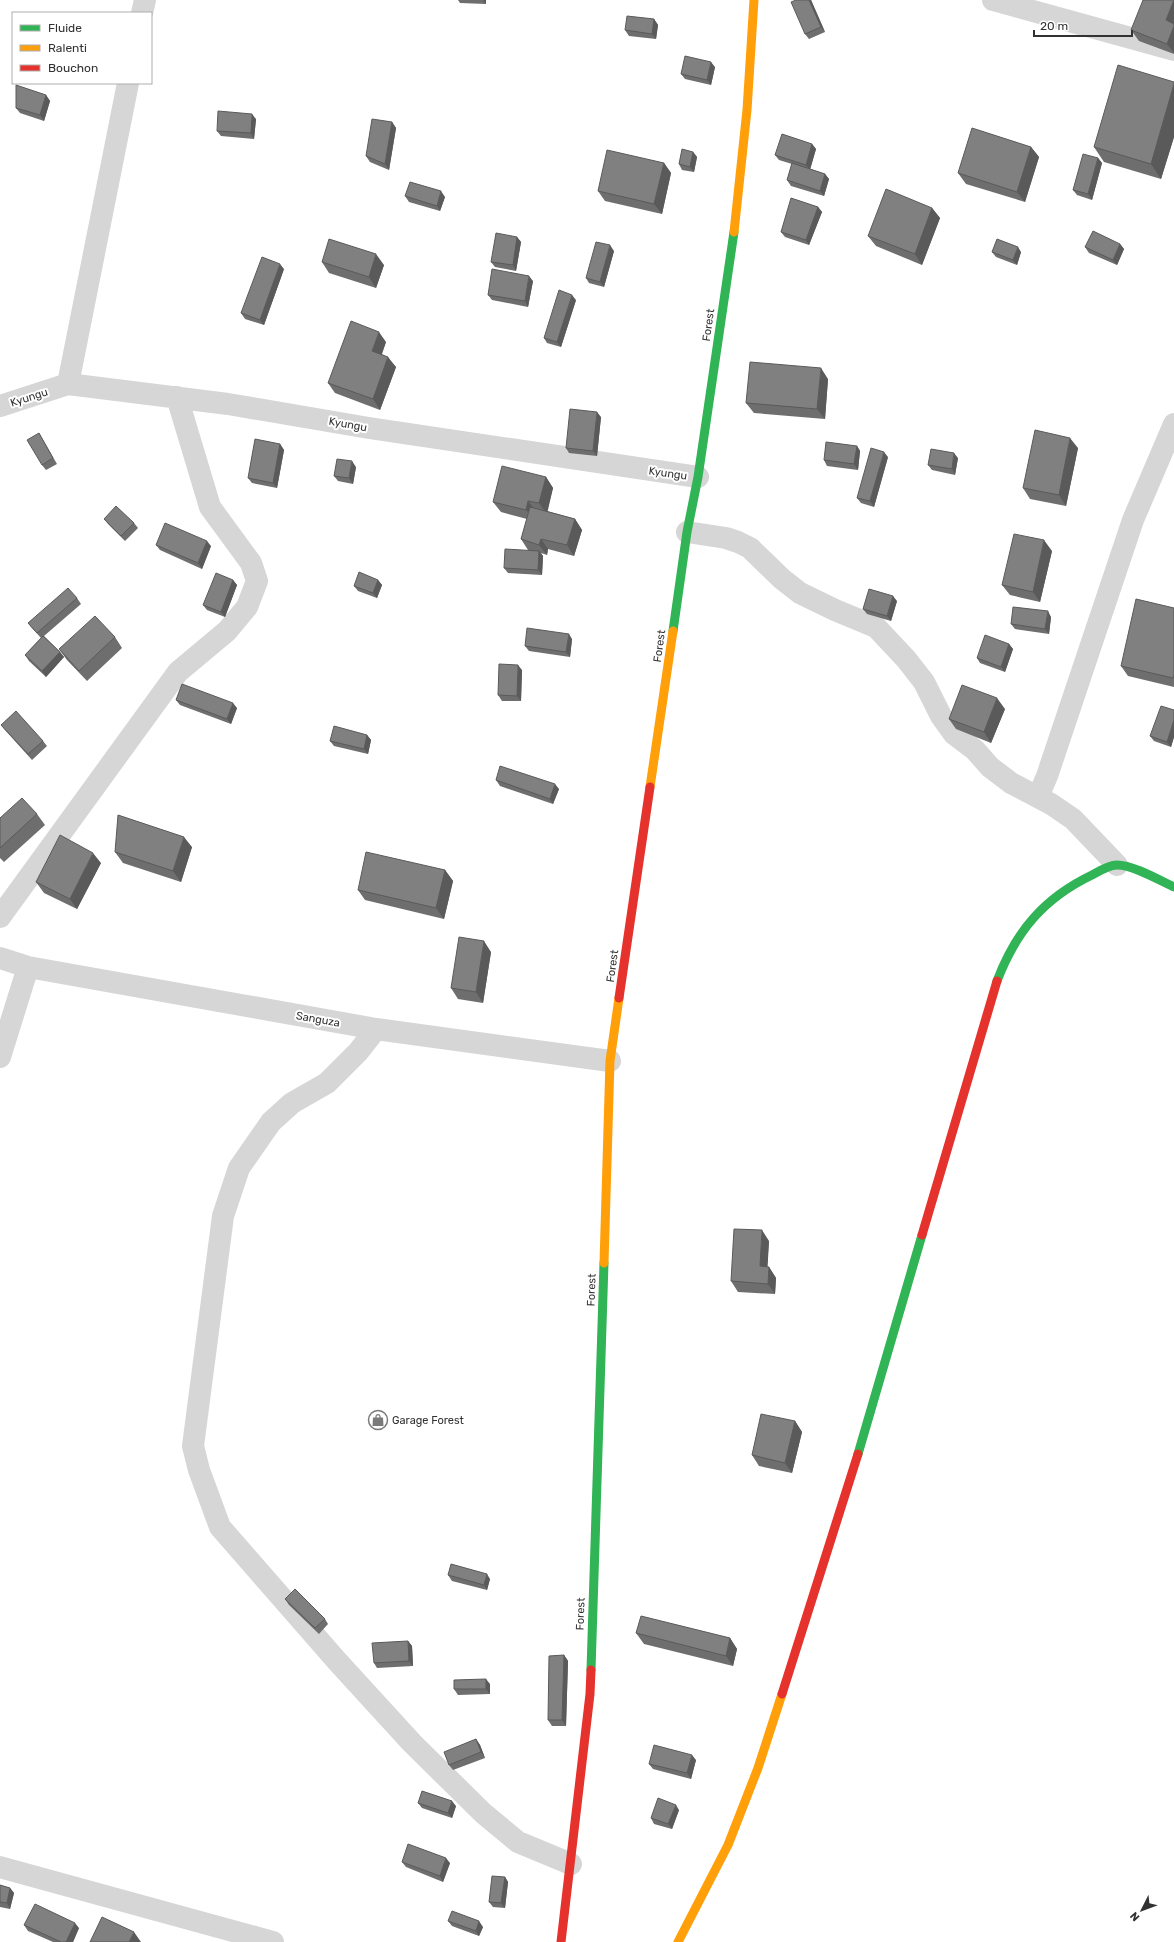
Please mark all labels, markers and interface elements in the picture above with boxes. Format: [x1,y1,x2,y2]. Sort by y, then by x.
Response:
legend [12,12,152,84]
scale bar [1034,12,1132,38]
text: 20 m [1040,19,1068,33]
text: Fluide [48,21,82,35]
text: Ralenti [48,41,87,55]
text: Bouchon [48,61,98,75]
street label: Forest [700,307,717,342]
street label: Kyungu [9,385,50,410]
street label: Kyungu [328,415,368,434]
street label: Kyungu [648,464,688,483]
street label: Forest [651,628,668,663]
street label: Forest [604,948,621,983]
street label: Sanguza [295,1009,341,1030]
street label: Forest [584,1273,599,1307]
shop icon: Garage Forest [367,1409,389,1431]
place label: Garage Forest [392,1414,465,1427]
street label: Forest [573,1597,588,1631]
north arrow [1122,1890,1162,1930]
text: N [1127,1909,1142,1924]

